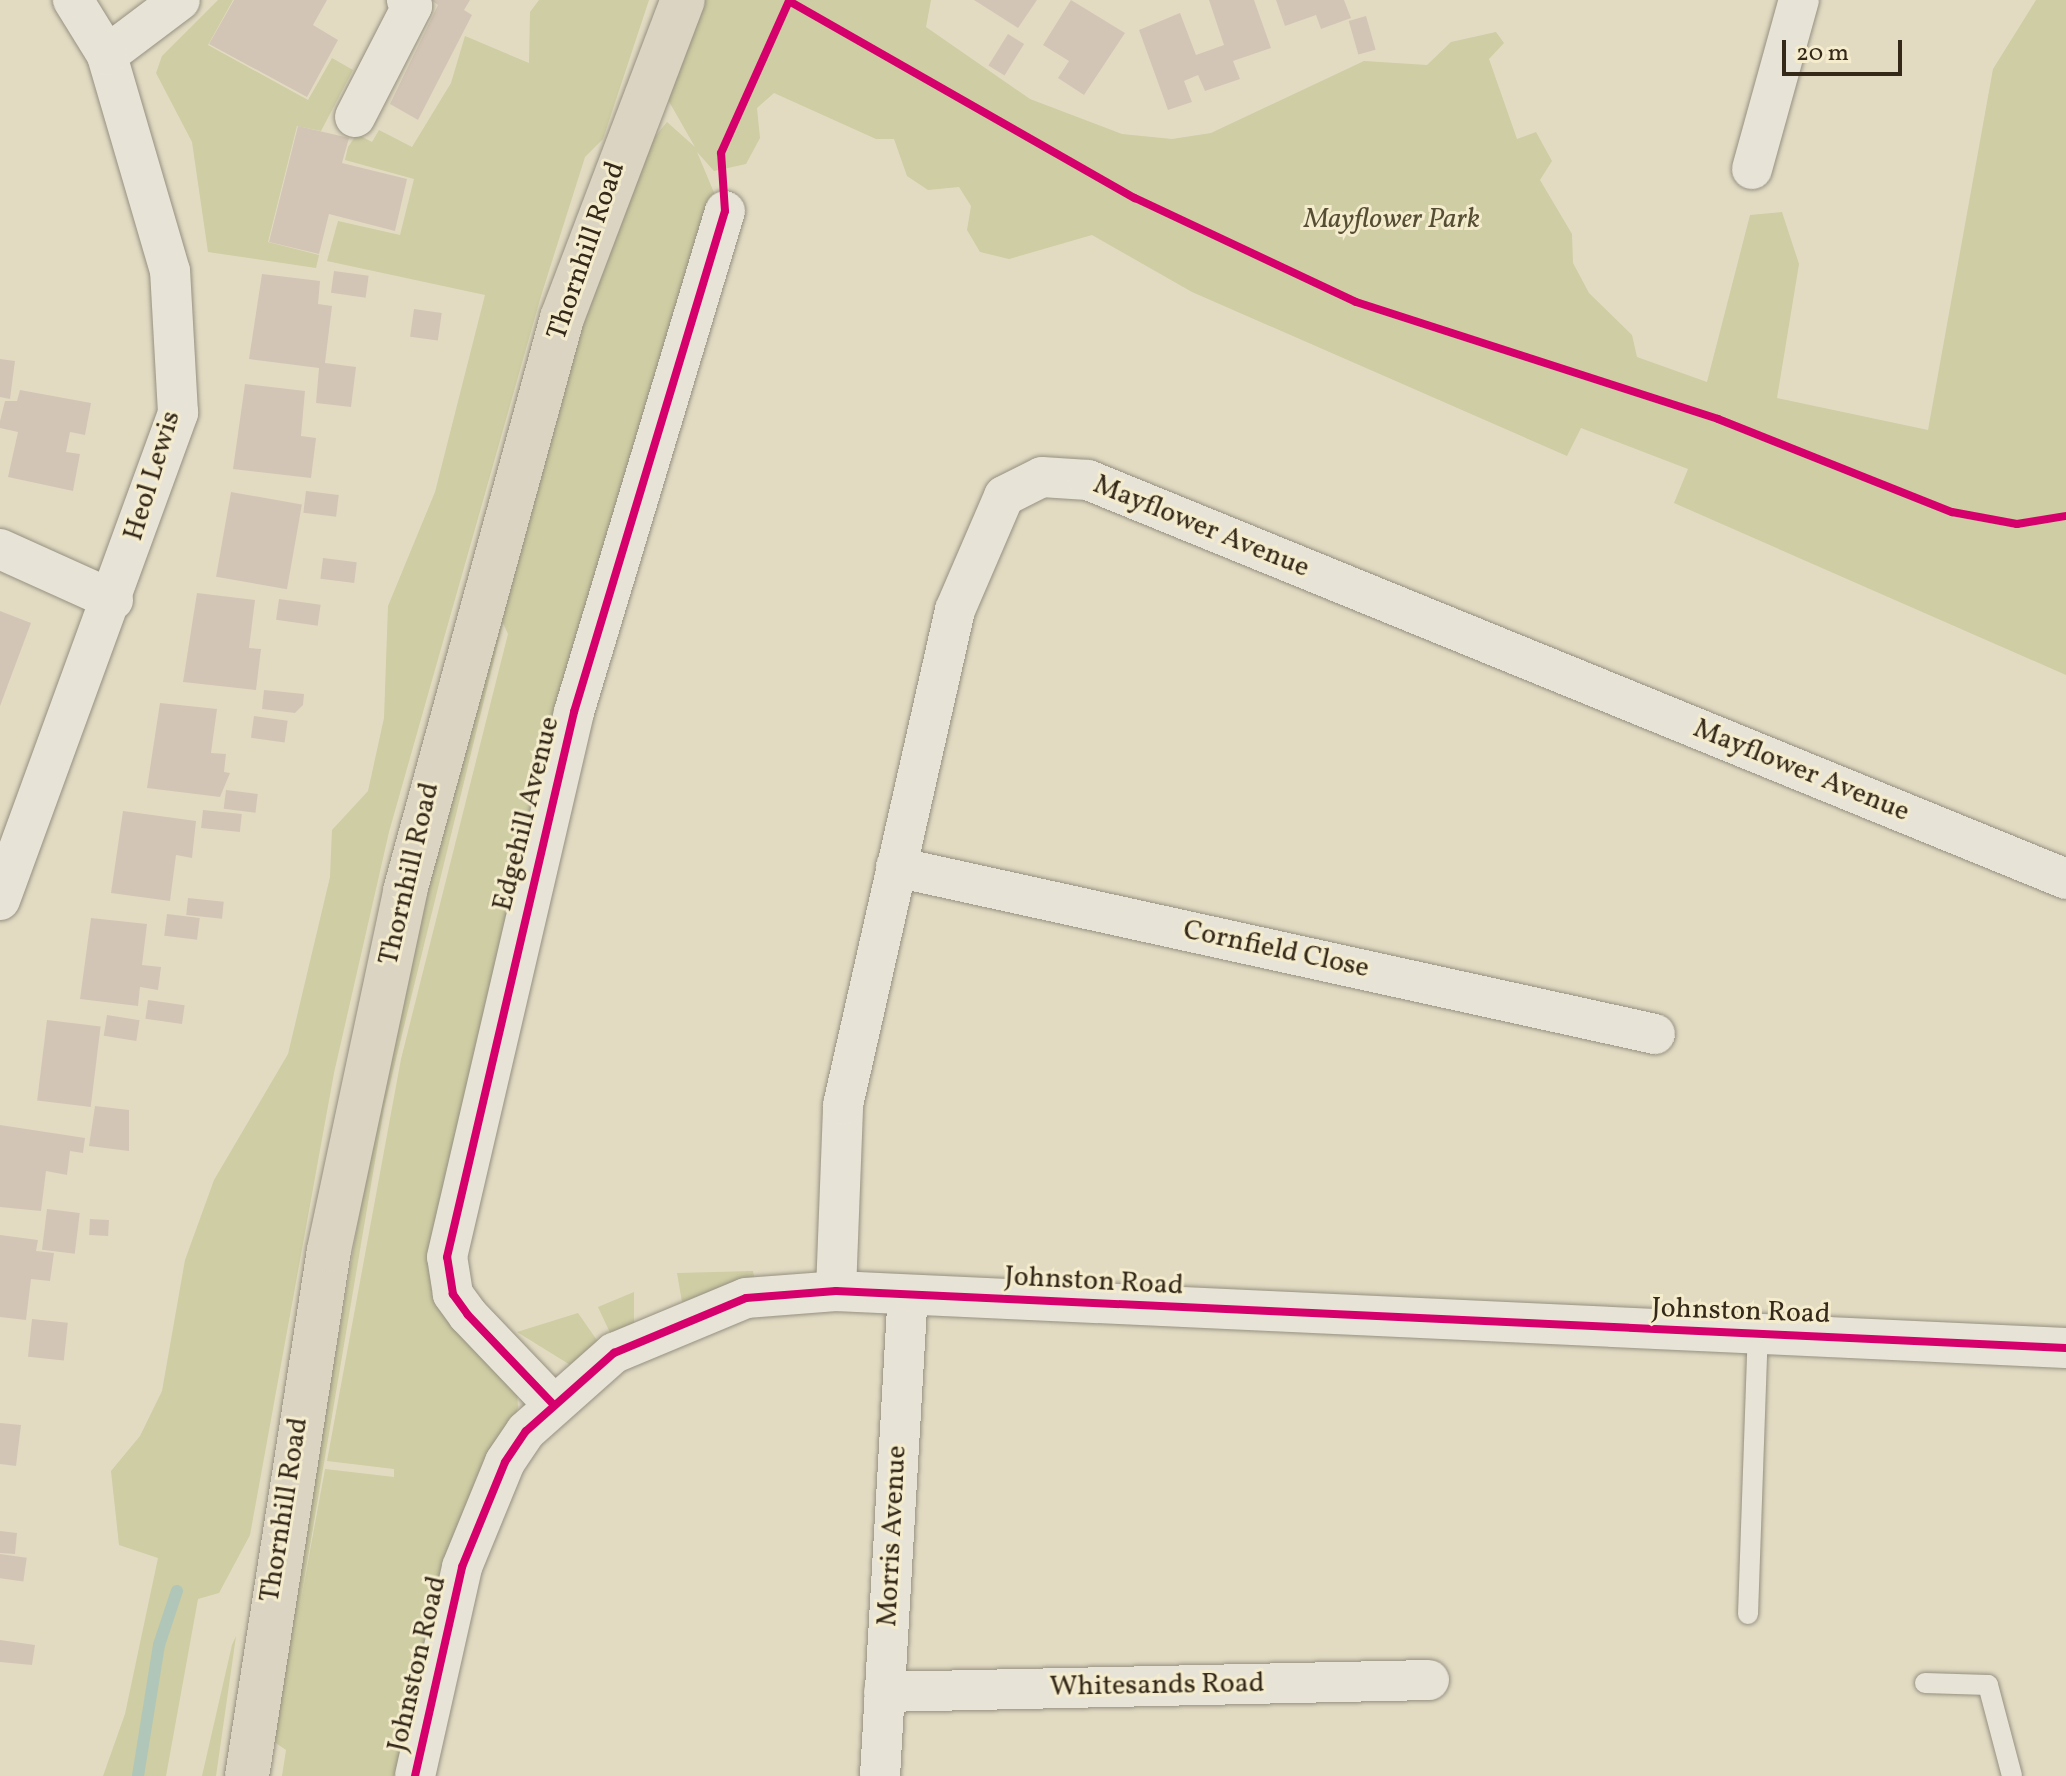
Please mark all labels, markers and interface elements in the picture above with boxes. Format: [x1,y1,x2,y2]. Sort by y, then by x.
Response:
scale bar [1786,24,1906,74]
text: 20 m [1796,37,1849,71]
street label: Thornhill Road [541,157,633,345]
park label: Mayflower Park [1304,203,1480,237]
street label: Heol Lewis [117,407,189,545]
street label: Mayflower Avenue [1088,468,1314,586]
street label: Mayflower Avenue [1688,712,1914,830]
street label: Edgehill Avenue [487,713,567,915]
street label: Thornhill Road [373,779,447,969]
street label: Cornfield Close [1180,914,1372,986]
street label: Johnston Road [1004,1261,1184,1303]
street label: Johnston Road [1651,1292,1831,1332]
street label: Thornhill Road [254,1415,316,1605]
street label: Morris Avenue [871,1445,915,1627]
street label: Johnston Road [381,1573,455,1755]
street label: Whitesands Road [1049,1667,1265,1705]

